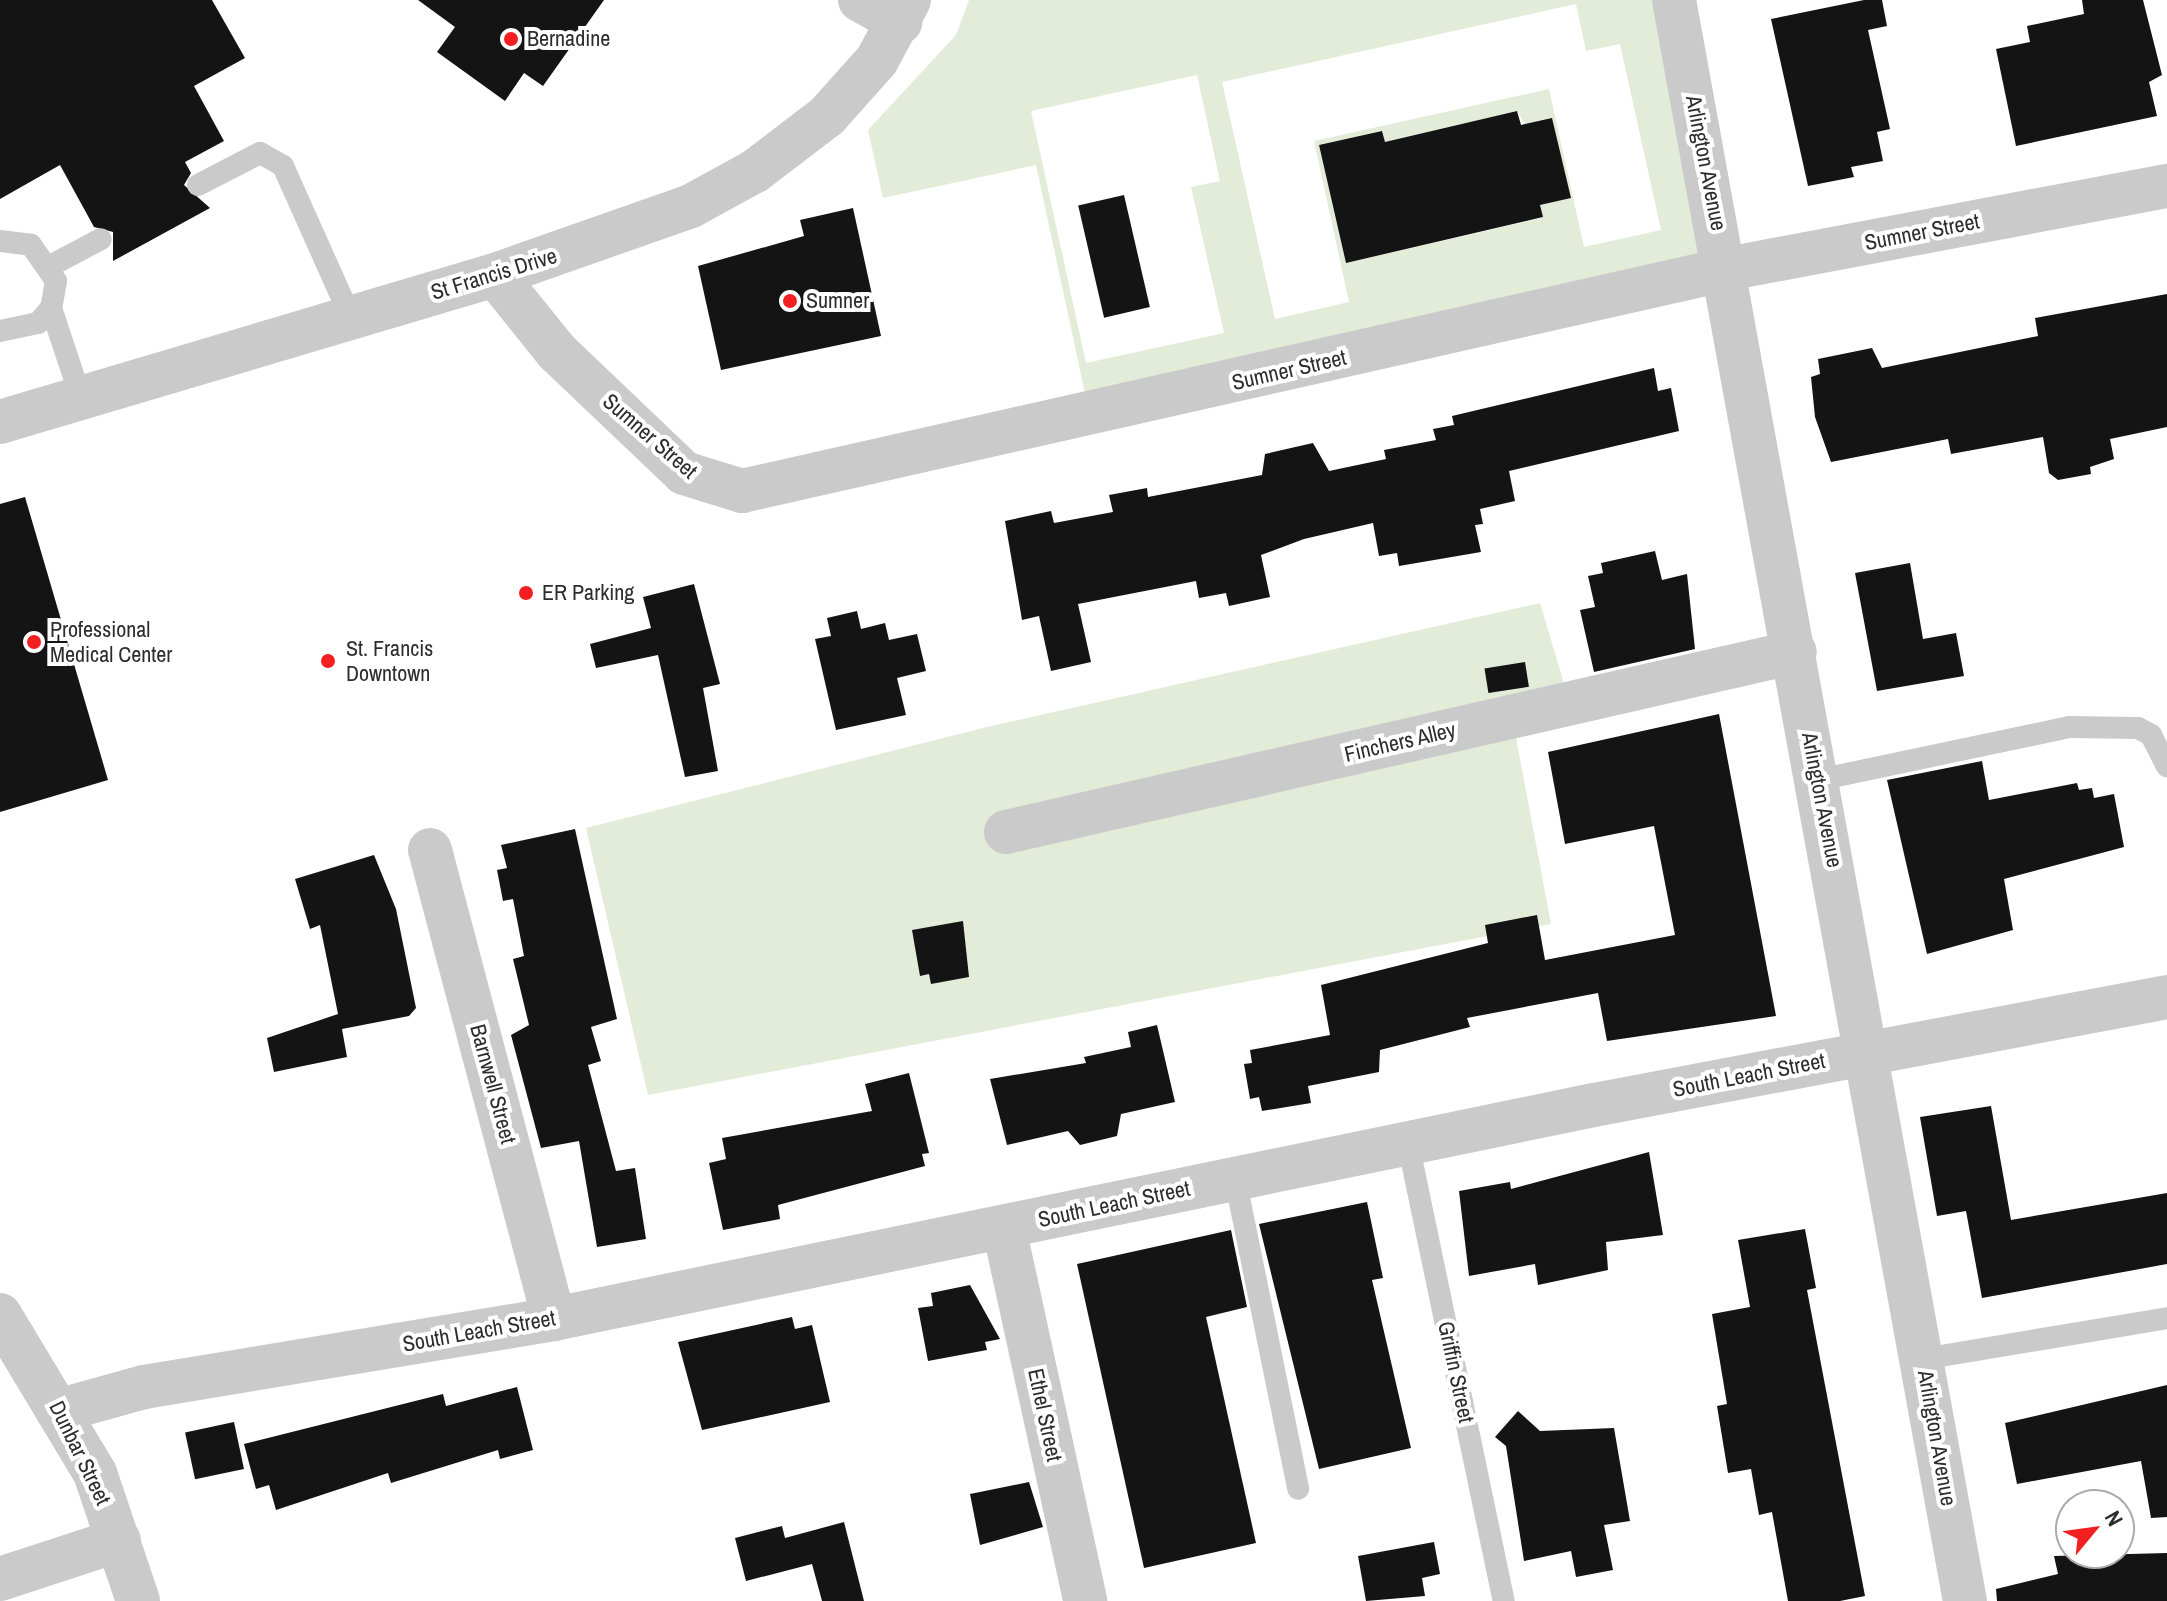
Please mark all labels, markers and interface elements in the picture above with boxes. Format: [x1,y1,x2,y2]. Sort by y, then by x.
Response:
place label: Bernadine [527,26,610,52]
marker: Bernadine [502,30,520,48]
street label: Arlington Avenue [1680,93,1732,233]
street label: Sumner Street [1862,208,1982,256]
street label: St Francis Drive [428,242,560,306]
place label: Sumner [806,288,869,314]
marker: Sumner [781,292,799,310]
street label: Sumner Street [1229,344,1349,396]
street label: Sumner Street [597,388,703,484]
place label: ER Parking [542,580,634,606]
marker: ER Parking [517,584,535,602]
place label: Professional Medical Center [50,616,172,668]
marker: Professional Medical Center [25,633,43,651]
place label: St. Francis Downtown [346,635,433,686]
marker: St. Francis Downtown [317,650,339,672]
street label: Finchers Alley [1341,716,1459,768]
street label: Arlington Avenue [1796,730,1848,870]
street label: Barnwell Street [464,1022,522,1146]
street label: South Leach Street [1671,1047,1827,1103]
street label: South Leach Street [1036,1175,1192,1233]
street label: South Leach Street [401,1305,557,1357]
street label: Griffin Street [1432,1319,1480,1425]
street label: Ethel Street [1022,1366,1068,1464]
street label: Arlington Avenue [1912,1368,1962,1508]
street label: Dunbar Street [44,1397,116,1509]
north arrow [2055,1489,2135,1569]
text: N [2098,1505,2131,1531]

